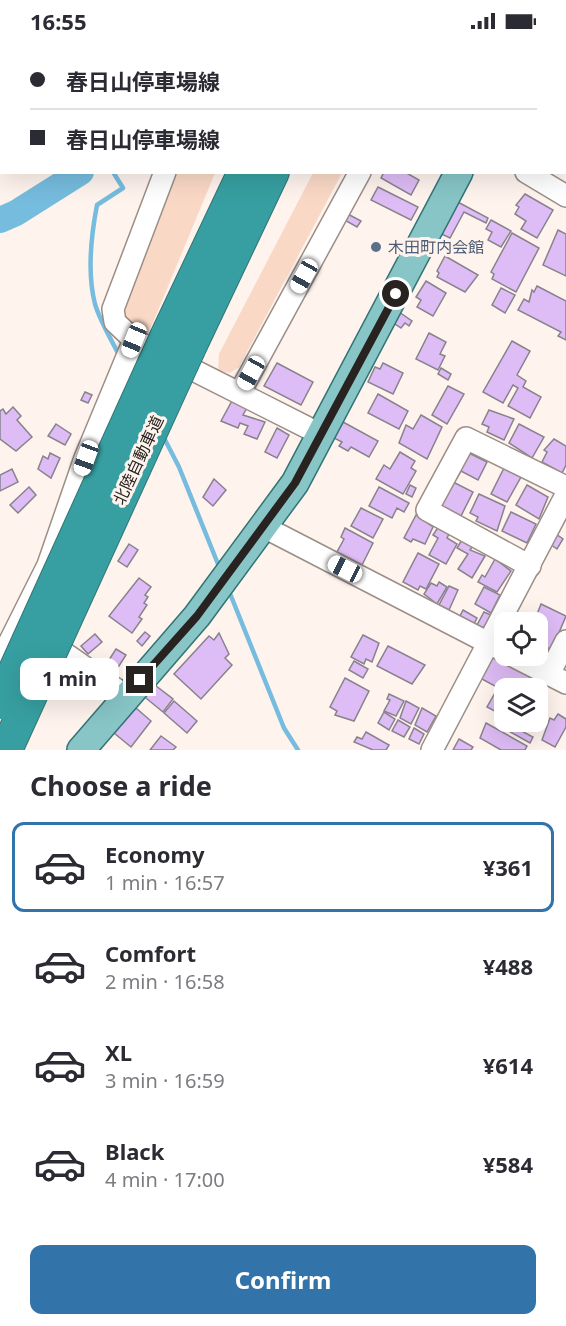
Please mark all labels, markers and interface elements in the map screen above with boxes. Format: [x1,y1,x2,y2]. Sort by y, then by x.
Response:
text: 16:55 [30,6,87,36]
text: 春日山停車場線 [66,66,220,96]
text: 春日山停車場線 [66,124,220,154]
place label: 木田町内会館 [388,236,484,258]
marker: 木田町内会館 [369,240,383,254]
car [287,256,321,296]
route start [382,280,409,307]
car [119,320,149,360]
car [234,353,268,393]
street label: 北陸自動車道 [108,412,168,508]
car [71,438,101,478]
car [325,553,365,585]
map controls [494,612,548,732]
button: locate [494,612,548,666]
callout: 1 min [20,659,119,701]
text: 1 min [42,665,97,692]
route end [126,666,153,693]
button: layers [494,678,548,732]
text: Choose a ride [30,767,212,804]
text: Economy [105,839,204,869]
icon: car [33,840,87,894]
text: ¥361 [483,852,533,882]
text: 1 min · 16:57 [105,869,225,896]
text: Comfort [105,938,196,968]
icon: car [33,939,87,993]
text: ¥488 [483,951,533,981]
text: 2 min · 16:58 [105,968,225,995]
text: XL [105,1037,132,1067]
icon: car [33,1038,87,1092]
text: ¥614 [483,1050,533,1080]
text: 3 min · 16:59 [105,1067,225,1094]
text: Black [105,1136,164,1166]
icon: car [33,1137,87,1191]
text: ¥584 [483,1149,533,1179]
text: 4 min · 17:00 [105,1166,225,1193]
button: Confirm [30,1245,536,1314]

